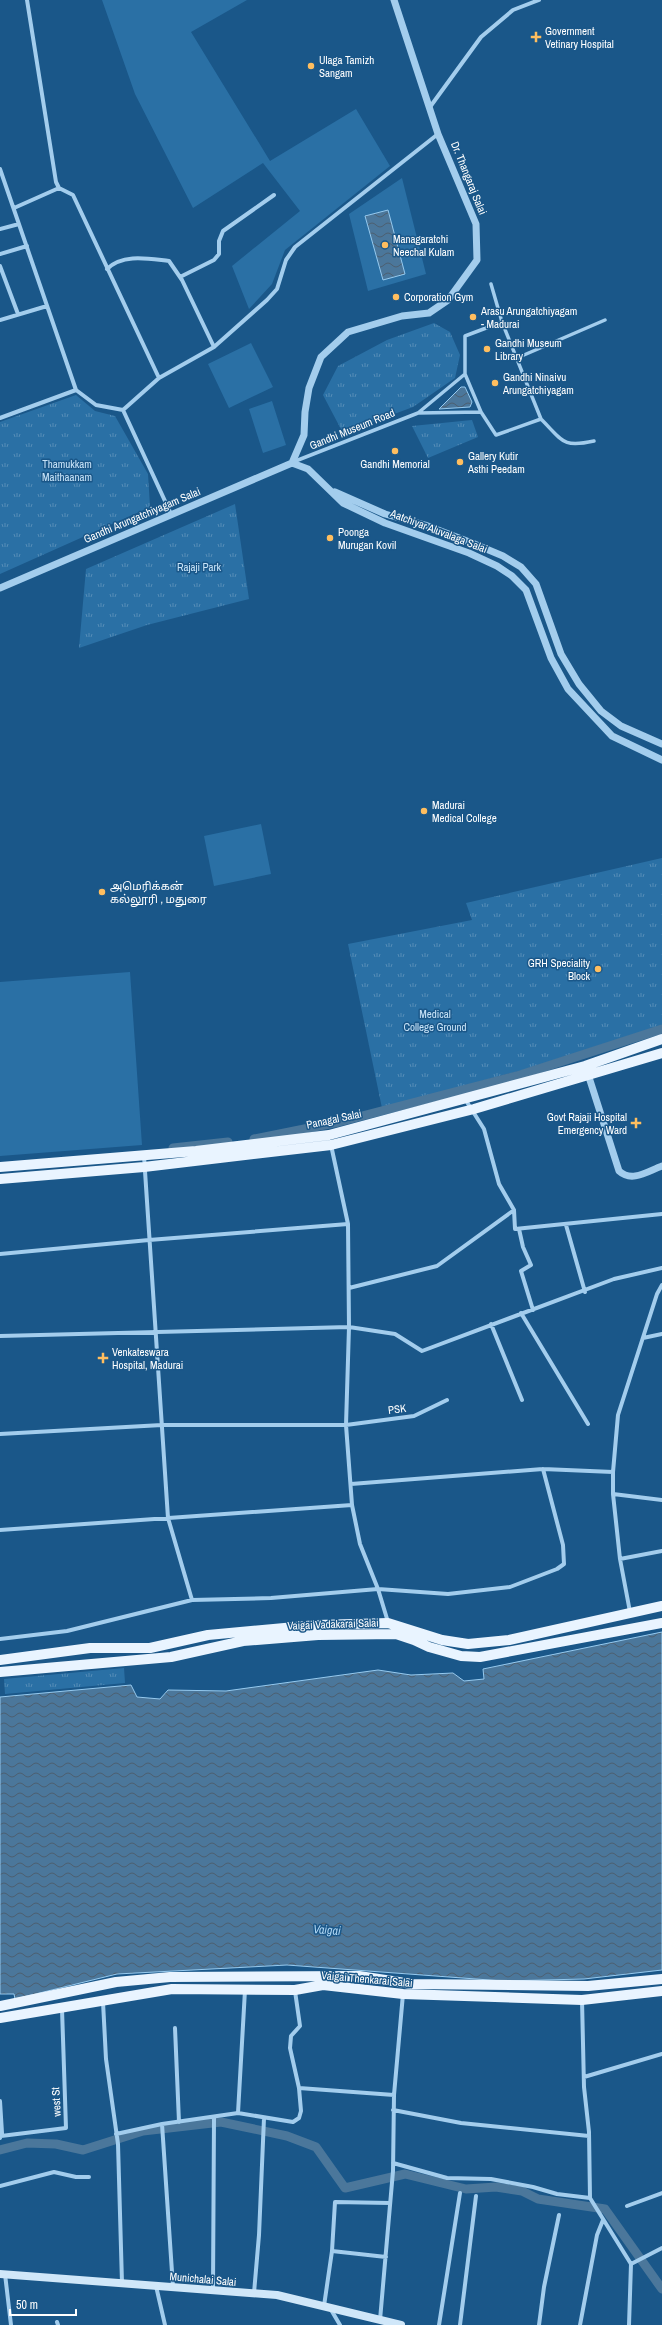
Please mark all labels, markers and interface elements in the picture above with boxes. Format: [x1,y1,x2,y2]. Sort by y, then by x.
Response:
place label: Government Vetinary Hospital [545,24,614,51]
marker: Government Vetinary Hospital [530,31,542,43]
place label: Ulaga Tamizh Sangam [319,53,374,80]
marker: Ulaga Tamizh Sangam [306,61,316,71]
street label: Dr. Thangaraj Salai [448,139,490,217]
place label: Managaratchi Neechal Kulam [393,232,454,259]
marker: Managaratchi Neechal Kulam [380,240,390,250]
place label: Corporation Gym [404,290,473,304]
marker: Corporation Gym [391,292,401,302]
place label: Arasu Arungatchiyagam - Madurai [480,304,577,331]
marker: Arasu Arungatchiyagam - Madurai [468,312,478,322]
place label: Gandhi Museum Library [495,336,562,363]
marker: Gandhi Museum Library [482,344,492,354]
place label: Gandhi Ninaivu Arungatchiyagam [502,370,574,397]
marker: Gandhi Ninaivu Arungatchiyagam [490,378,500,388]
street label: Gandhi Museum Road [307,406,397,452]
marker: Gandhi Memorial [390,446,400,456]
place label: Gallery Kutir Asthi Peedam [467,449,525,476]
park label: Thamukkam Maithaanam [42,457,92,484]
place label: Gandhi Memorial [360,457,430,471]
marker: Gallery Kutir Asthi Peedam [455,457,465,467]
street label: Gandhi Arungatchiyagam Salai [82,484,202,546]
street label: Aatchiyar Aluvalaga Salai [388,506,489,556]
place label: Poonga Murugan Kovil [338,525,396,552]
marker: Poonga Murugan Kovil [325,533,335,543]
park label: Rajaji Park [177,560,222,574]
place label: Madurai Medical College [432,798,497,825]
marker: Madurai Medical College [419,806,429,816]
place label: அமெரிக்கன் கல்லூரி , மதுரை [110,879,207,907]
marker: அமெரிக்கன் கல்லூரி , மதுரை [97,887,107,897]
place label: GRH Speciality Block [528,956,590,983]
marker: GRH Speciality Block [593,964,603,974]
park label: Medical College Ground [403,1007,467,1034]
street label: Panagal Salai [305,1106,363,1132]
place label: Govt Rajaji Hospital Emergency Ward [547,1110,627,1137]
marker: Govt Rajaji Hospital Emergency Ward [630,1117,642,1129]
place label: Venkateswara Hospital, Madurai [112,1345,183,1372]
marker: Venkateswara Hospital, Madurai [97,1352,109,1364]
street label: PSK [387,1401,407,1417]
street label: Vaigai Vadakarai Salai [287,1615,379,1633]
water label: Vaigai [313,1921,342,1939]
street label: Vaigai Thenkarai Salai [321,1968,413,1990]
street label: west St [48,2086,64,2117]
street label: Munichalai Salai [169,2269,237,2289]
scale bar [10,2291,76,2317]
text: 50 m [16,2297,38,2313]

